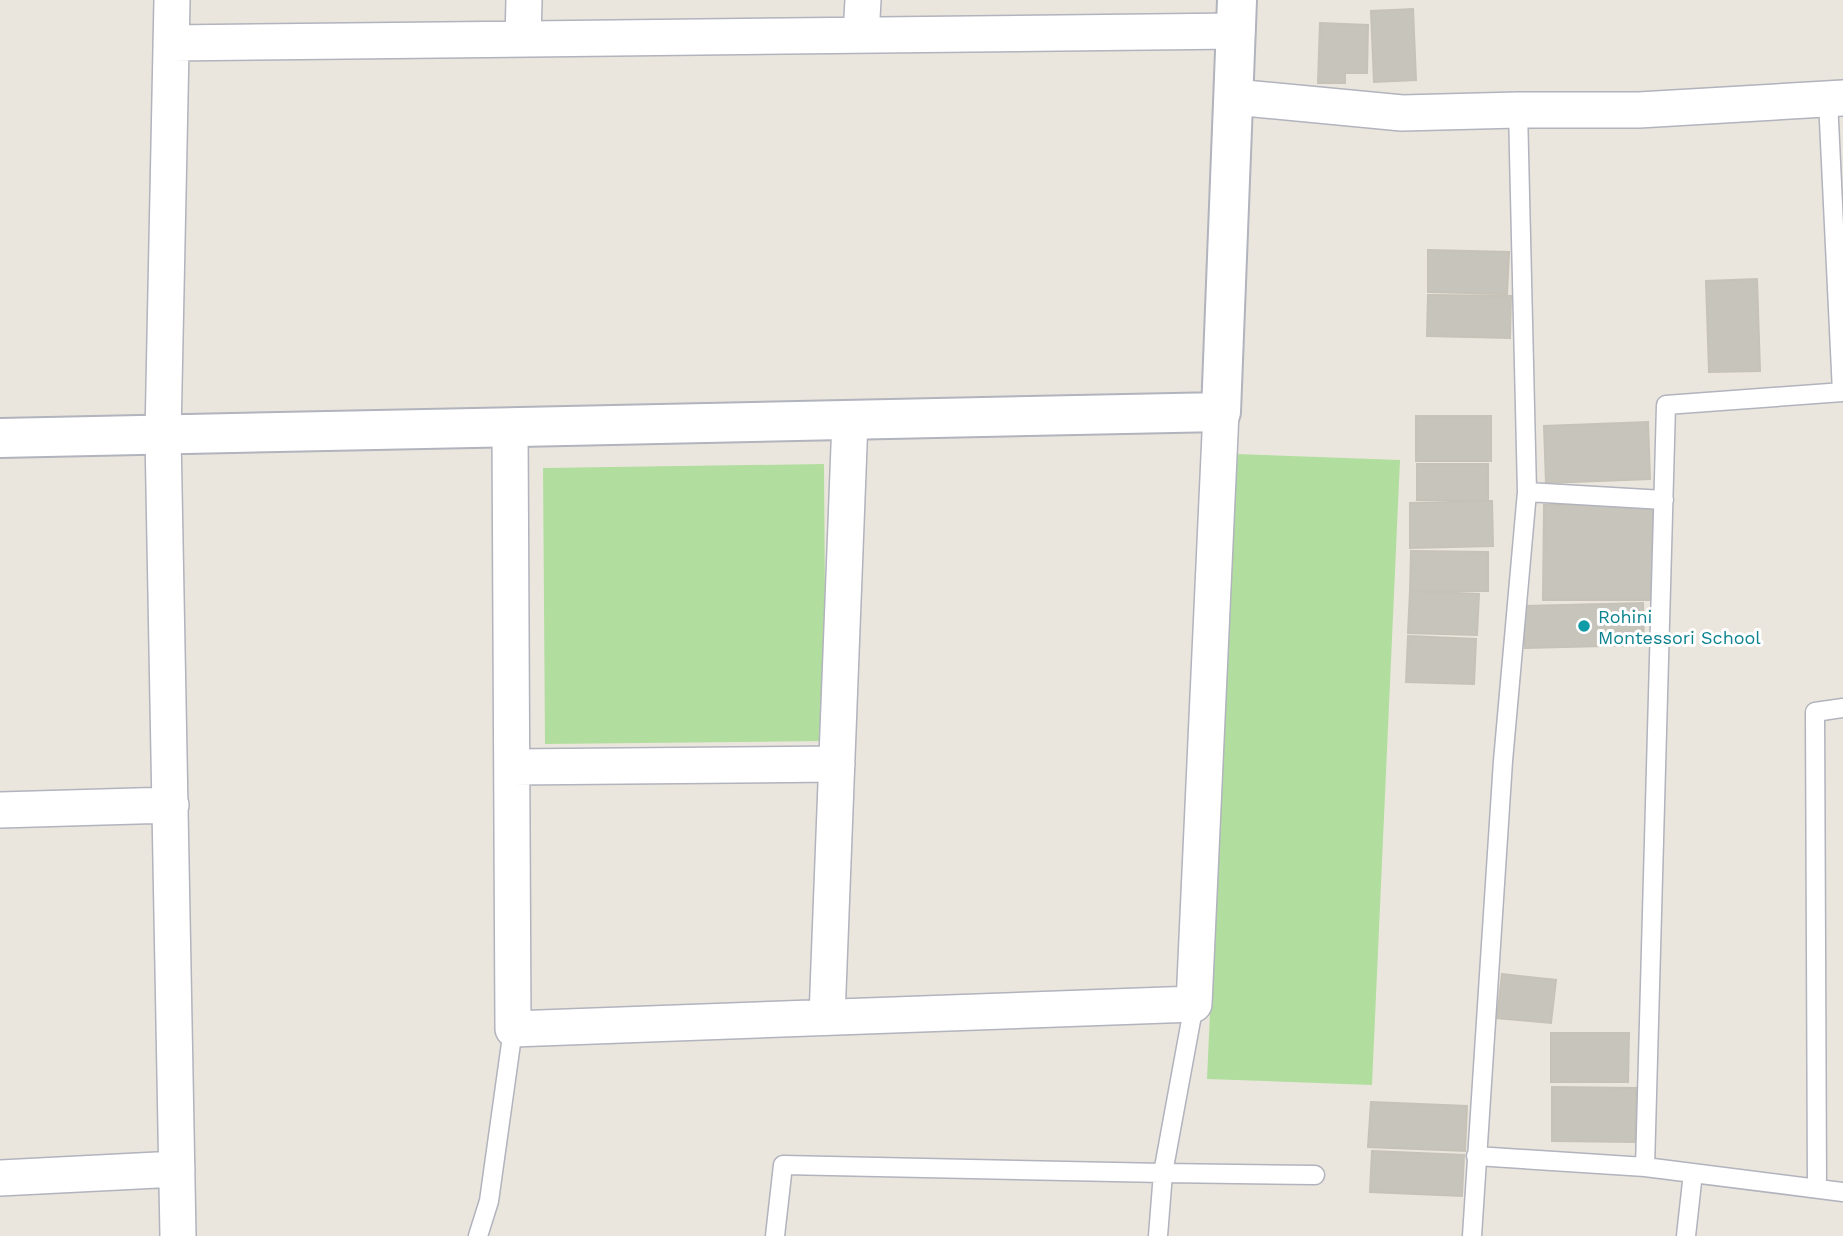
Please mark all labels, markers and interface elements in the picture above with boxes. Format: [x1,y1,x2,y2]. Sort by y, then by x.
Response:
place label: Rohini Montessori School [1598,606,1761,648]
marker: Rohini Montessori School [1576,618,1592,634]

